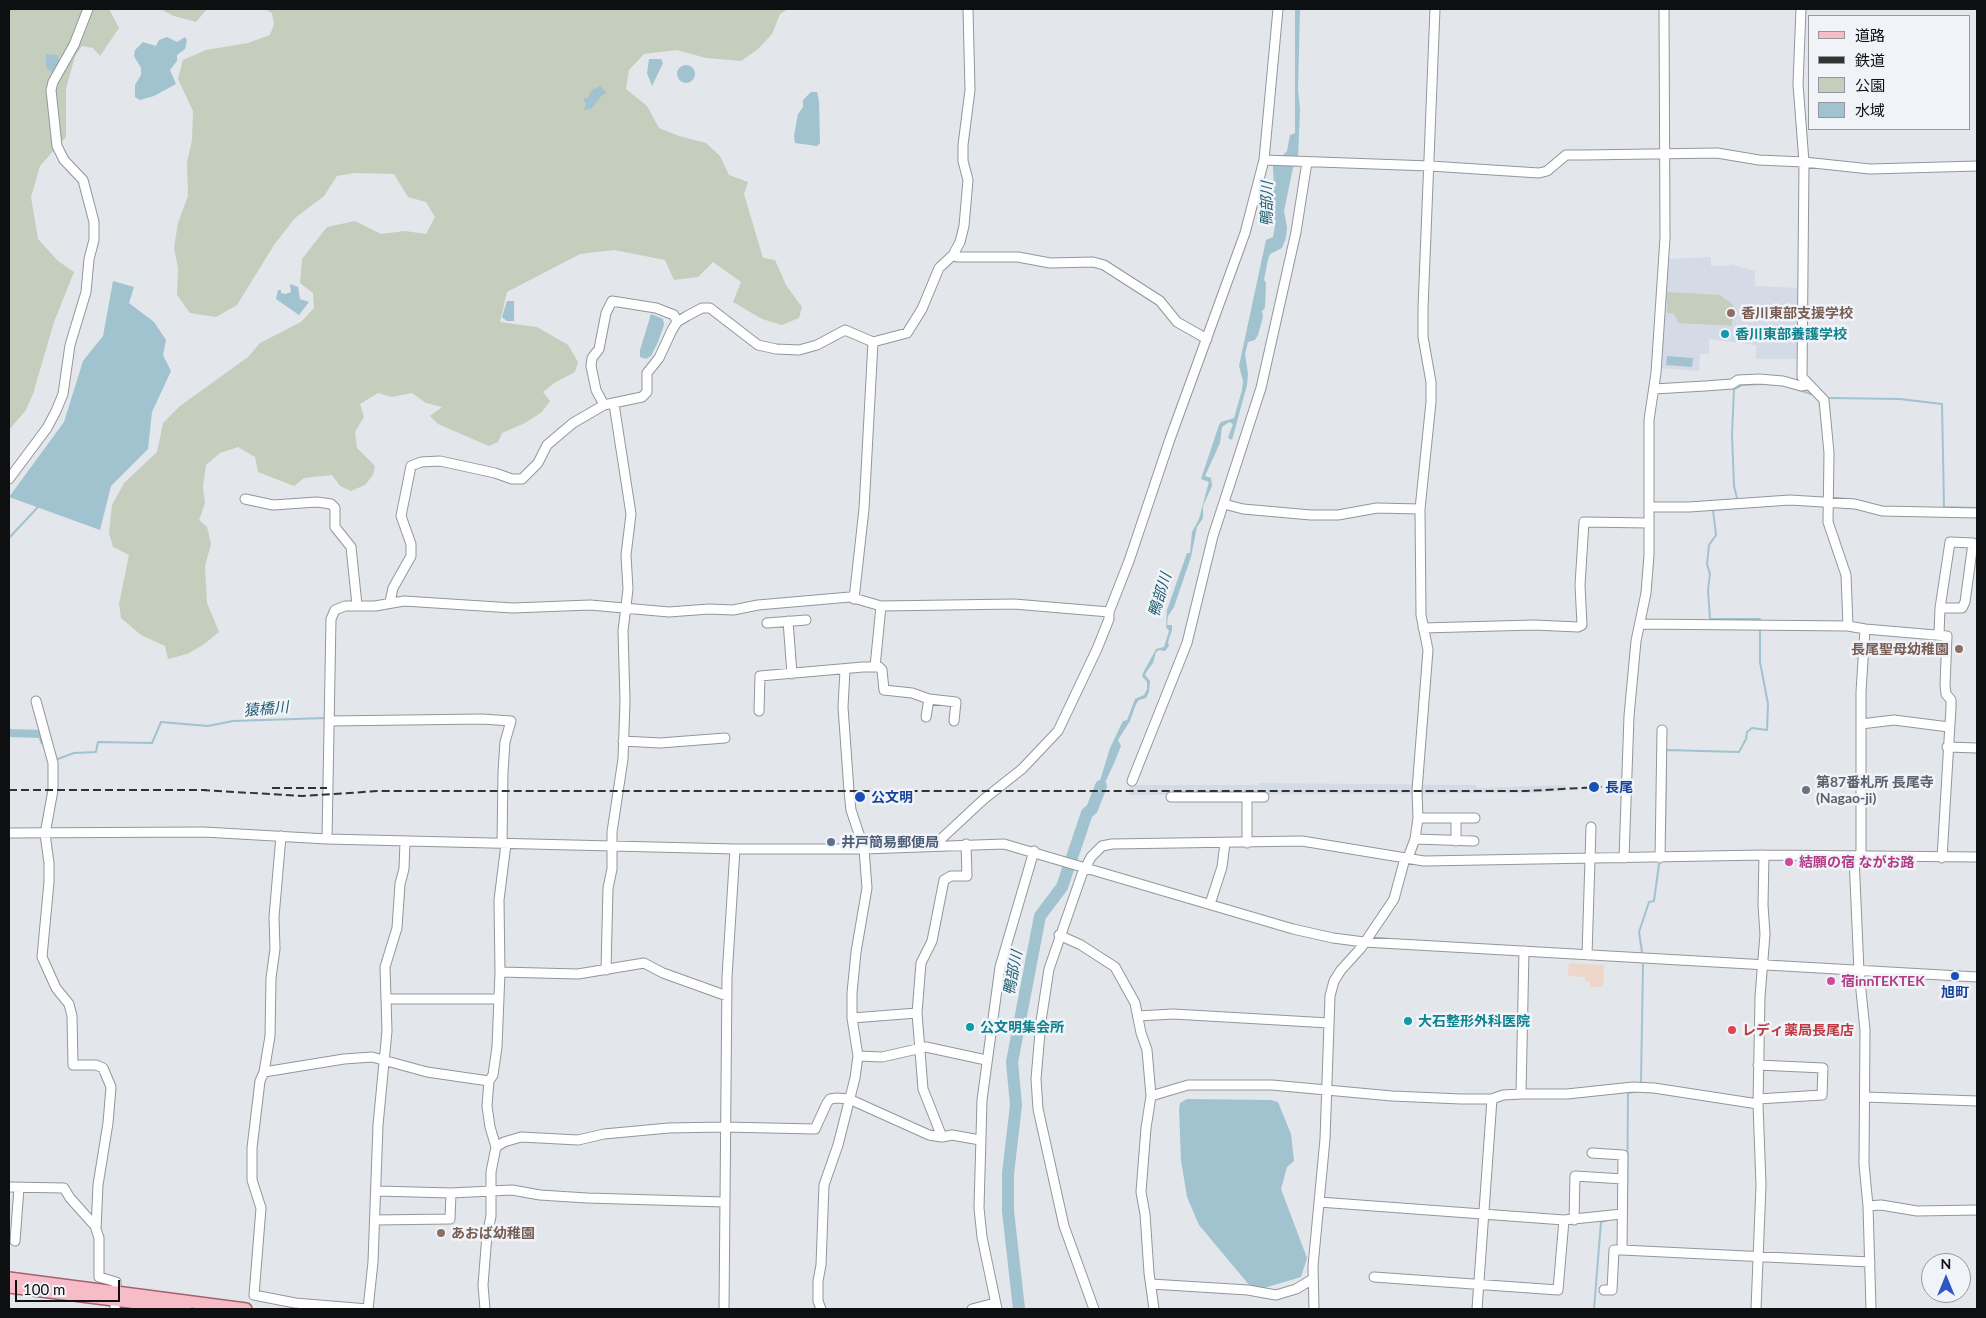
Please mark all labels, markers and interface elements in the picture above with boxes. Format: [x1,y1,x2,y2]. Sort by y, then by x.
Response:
legend [1808,15,1971,130]
text: 道路 [1855,26,1885,44]
text: 鉄道 [1855,51,1885,69]
text: 公園 [1855,76,1885,94]
text: 水域 [1855,101,1885,119]
water label: 鴨部川 [1258,181,1276,227]
place label: 香川東部支援学校 [1741,305,1853,321]
marker: 香川東部支援学校 [1725,307,1737,319]
place label: 香川東部養護学校 [1735,326,1847,342]
marker: 香川東部養護学校 [1719,328,1731,340]
water label: 鴨部川 [1145,571,1175,619]
place label: 長尾聖母幼稚園 [1851,641,1949,657]
marker: 長尾聖母幼稚園 [1953,643,1965,655]
water label: 猿橋川 [243,698,289,720]
place label: 第87番札所 長尾寺 (Nagao-ji) [1816,774,1934,806]
place label: 長尾 [1605,779,1633,795]
marker: 長尾 [1587,780,1601,794]
marker: 第87番札所 長尾寺 (Nagao-ji) [1800,784,1812,796]
place label: 公文明 [871,789,913,805]
marker: 公文明 [853,790,867,804]
place label: 井戸簡易郵便局 [841,834,939,850]
marker: 井戸簡易郵便局 [825,836,837,848]
place label: 結願の宿 ながお路 [1799,854,1914,870]
marker: 結願の宿 ながお路 [1783,856,1795,868]
water label: 鴨部川 [1000,949,1026,997]
marker: 旭町 [1949,970,1961,982]
place label: 宿innTEKTEK [1841,973,1925,989]
marker: 宿innTEKTEK [1825,975,1837,987]
place label: 旭町 [1941,984,1969,1000]
place label: 大石整形外科医院 [1418,1013,1530,1029]
marker: 大石整形外科医院 [1402,1015,1414,1027]
place label: 公文明集会所 [980,1019,1064,1035]
marker: 公文明集会所 [964,1021,976,1033]
place label: レディ薬局長尾店 [1742,1022,1854,1038]
marker: レディ薬局長尾店 [1726,1024,1738,1036]
place label: あおば幼稚園 [451,1225,535,1241]
marker: あおば幼稚園 [435,1227,447,1239]
north arrow [1921,1253,1971,1303]
text: N [1941,1255,1951,1272]
scale bar [18,1270,122,1302]
text: 100 m [23,1280,65,1298]

